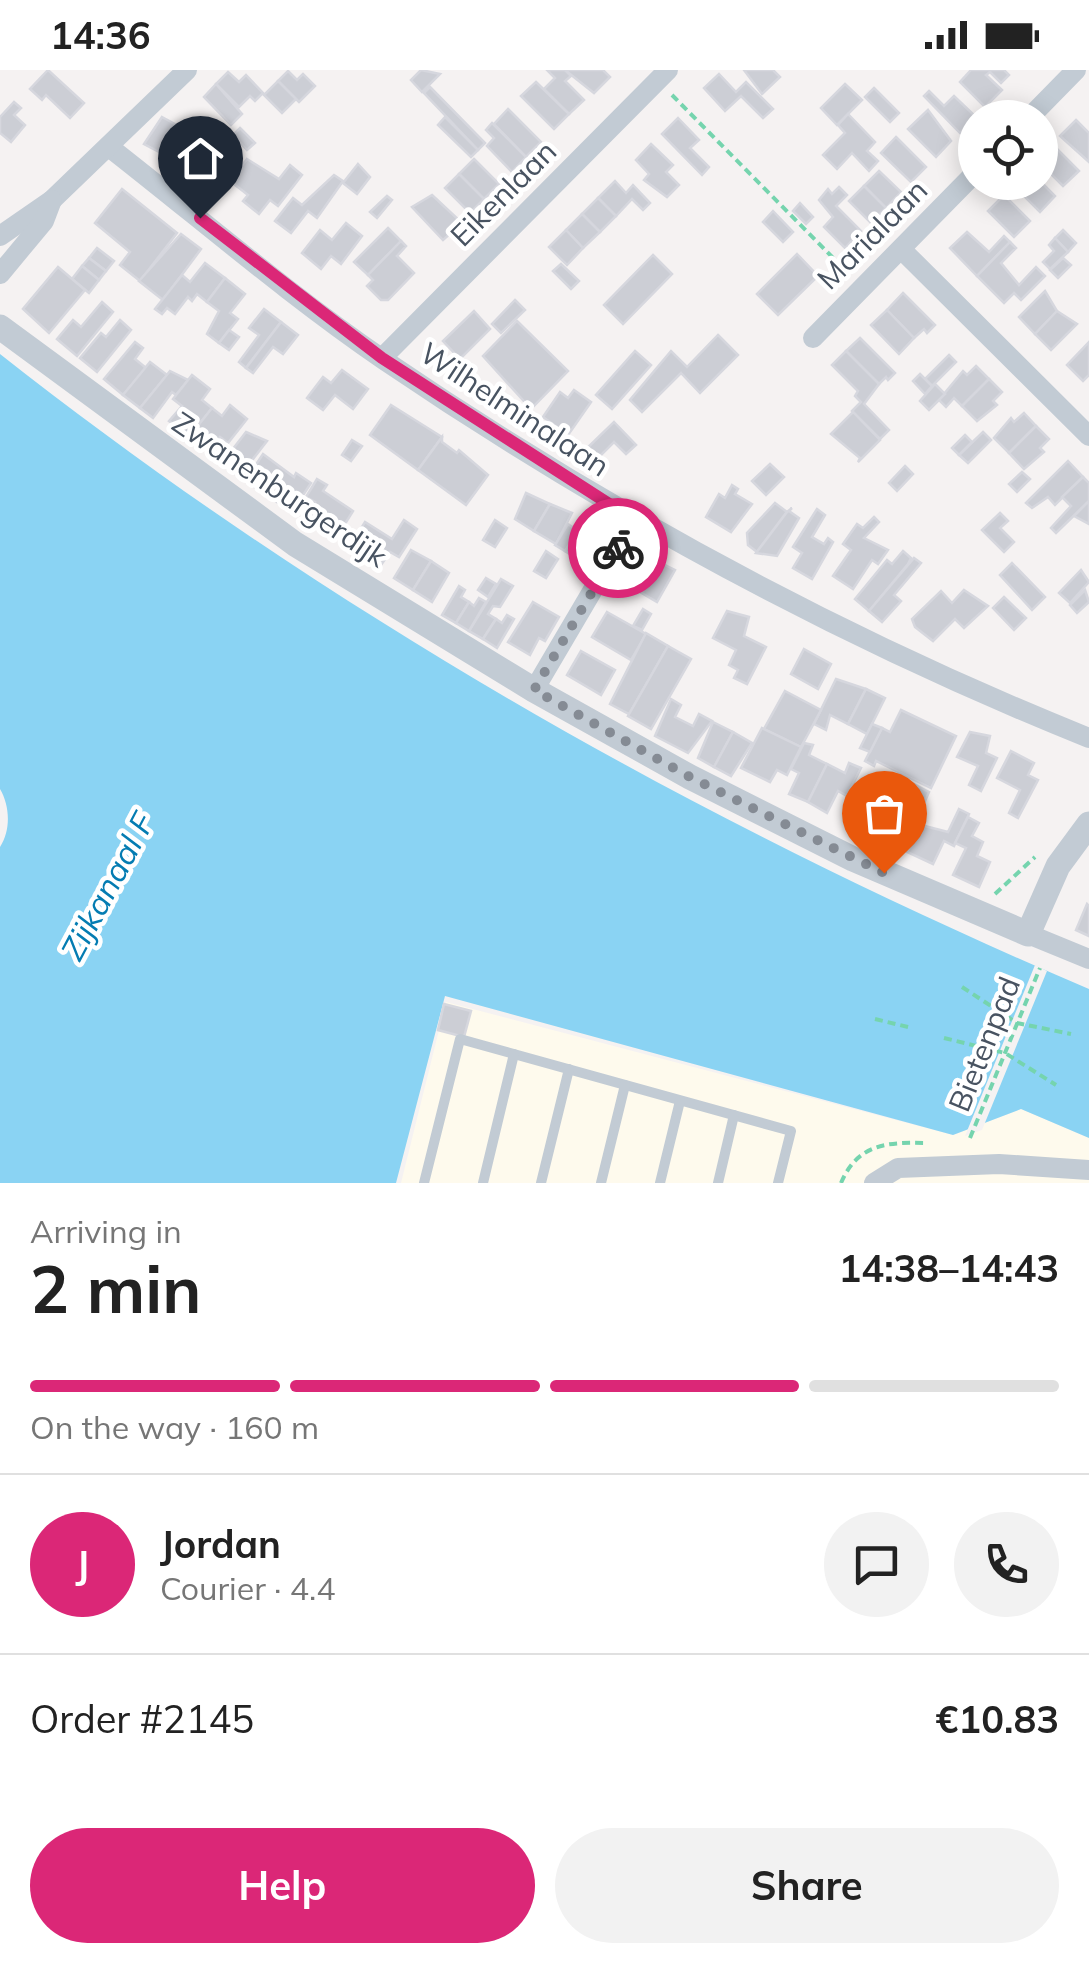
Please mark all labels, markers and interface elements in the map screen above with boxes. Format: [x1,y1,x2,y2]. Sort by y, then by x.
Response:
text: 14:36 [50,11,151,59]
map controls [958,100,1058,200]
button: locate [958,100,1058,200]
pin [158,116,243,219]
icon: home [173,131,228,186]
street label: Eikenlaan [442,132,564,254]
street label: Marialaan [809,171,935,297]
street label: Wilhelminalaan [413,334,617,484]
street label: Zwanenburgerdijk [165,403,395,575]
courier [568,498,668,598]
icon: bike [591,521,646,576]
pin [842,771,927,874]
icon: bag [857,786,912,841]
water label: Zijkanaal F [52,804,163,966]
street label: Bietenpad [940,971,1028,1117]
text: Arriving in [30,1211,182,1251]
text: 14:38–14:43 [839,1244,1059,1292]
text: 2 min [30,1248,201,1329]
text: On the way · 160 m [30,1407,319,1447]
button: chat [824,1512,929,1617]
button: phone [954,1512,1059,1617]
text: Jordan [160,1520,281,1568]
text: J [76,1540,89,1588]
text: Courier · 4.4 [160,1568,336,1608]
text: Order #2145 [30,1695,254,1743]
text: €10.83 [936,1695,1059,1743]
button: Help [30,1828,535,1943]
button: Share [555,1828,1059,1943]

